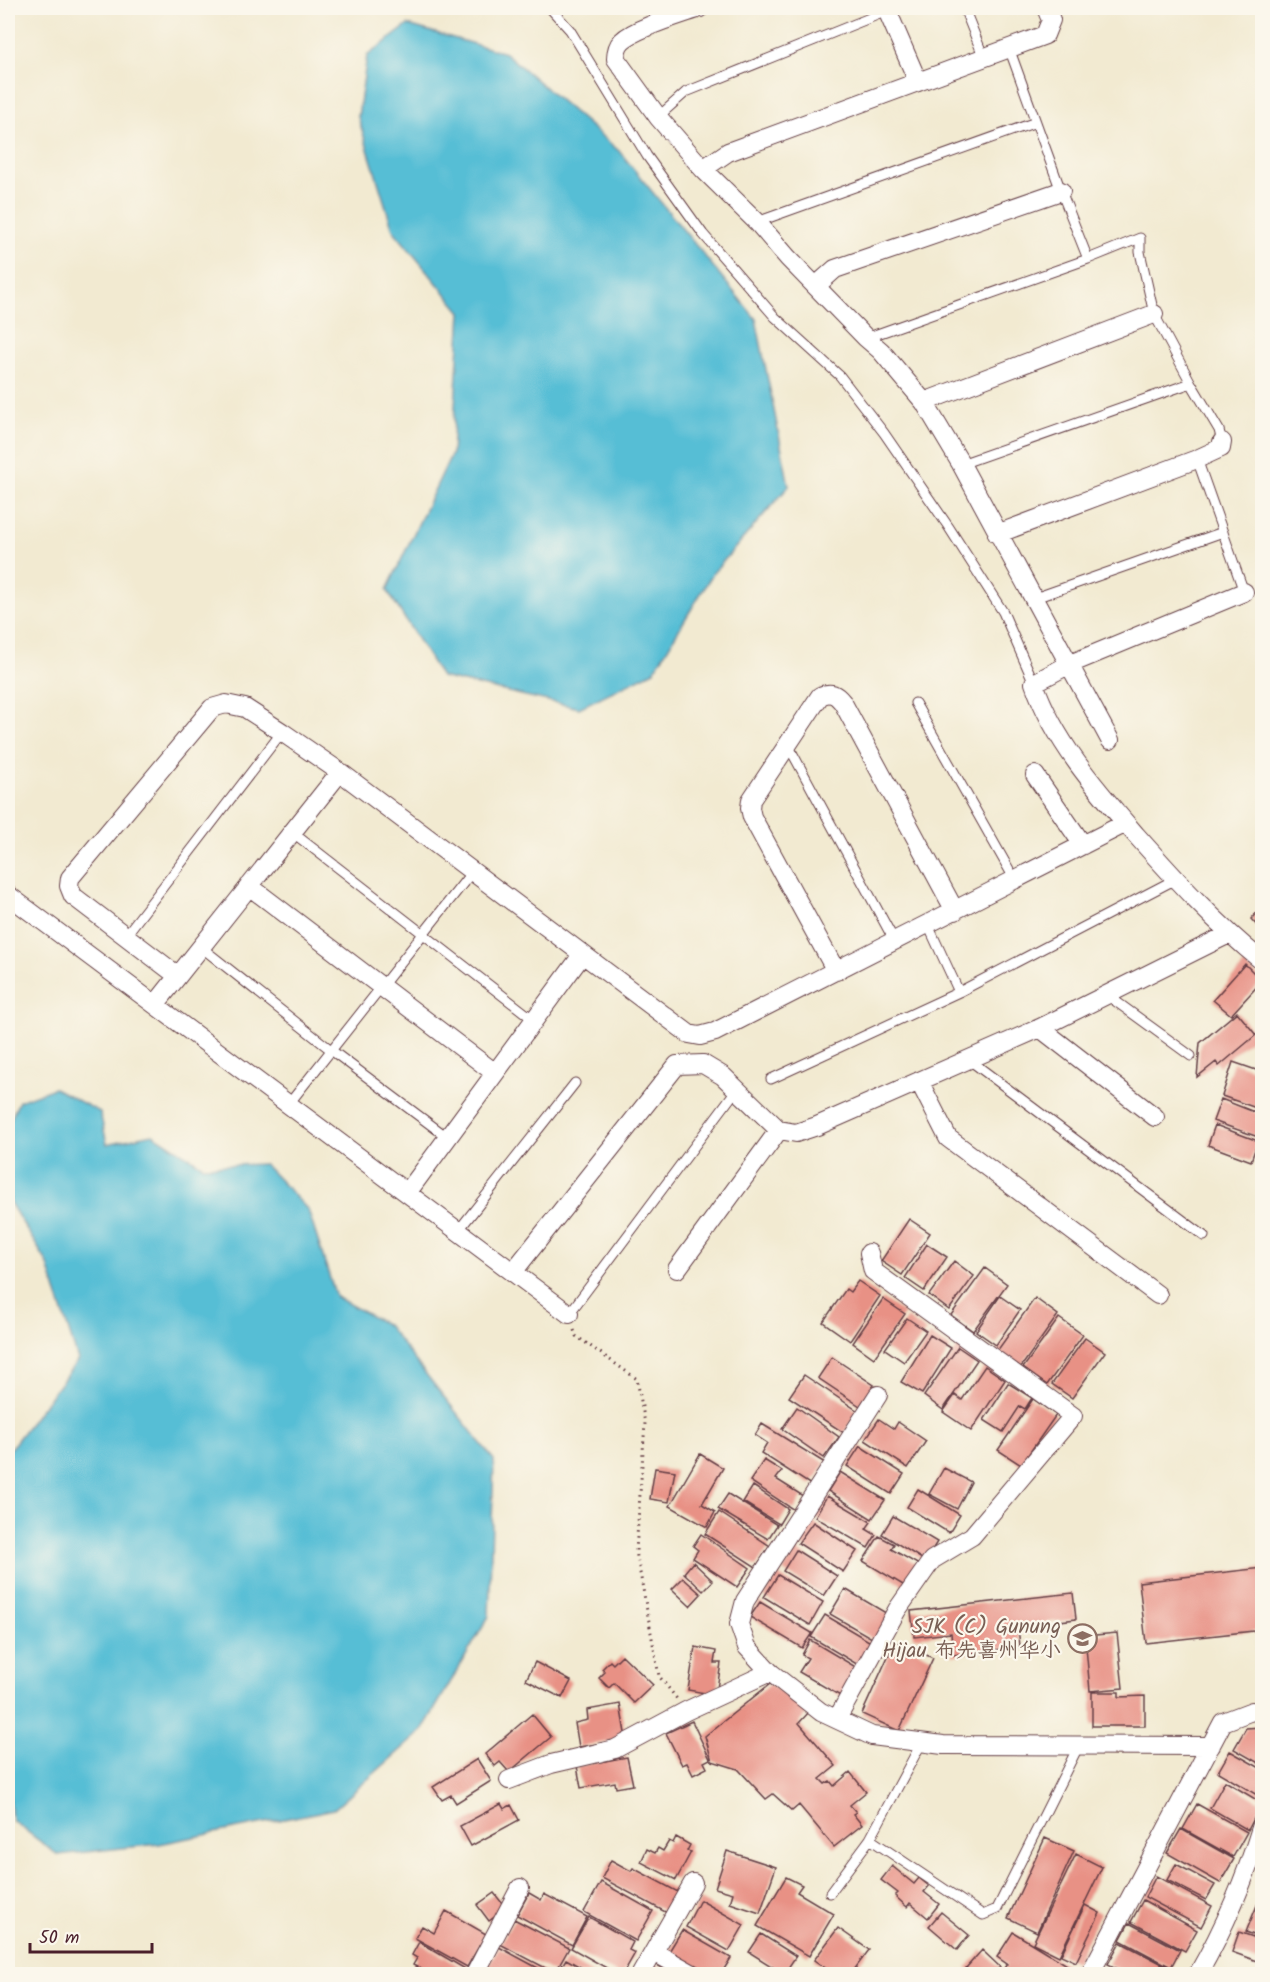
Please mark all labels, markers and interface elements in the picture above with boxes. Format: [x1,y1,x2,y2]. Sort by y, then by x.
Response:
place label: SJK (C) Gunung Hijau 布先喜州华小 [882,1611,1061,1668]
school or university icon: SJK (C) Gunung Hijau 布先喜州华小 [1066,1623,1098,1655]
scale bar [30,1916,152,1954]
text: 50 m [39,1924,79,1953]

